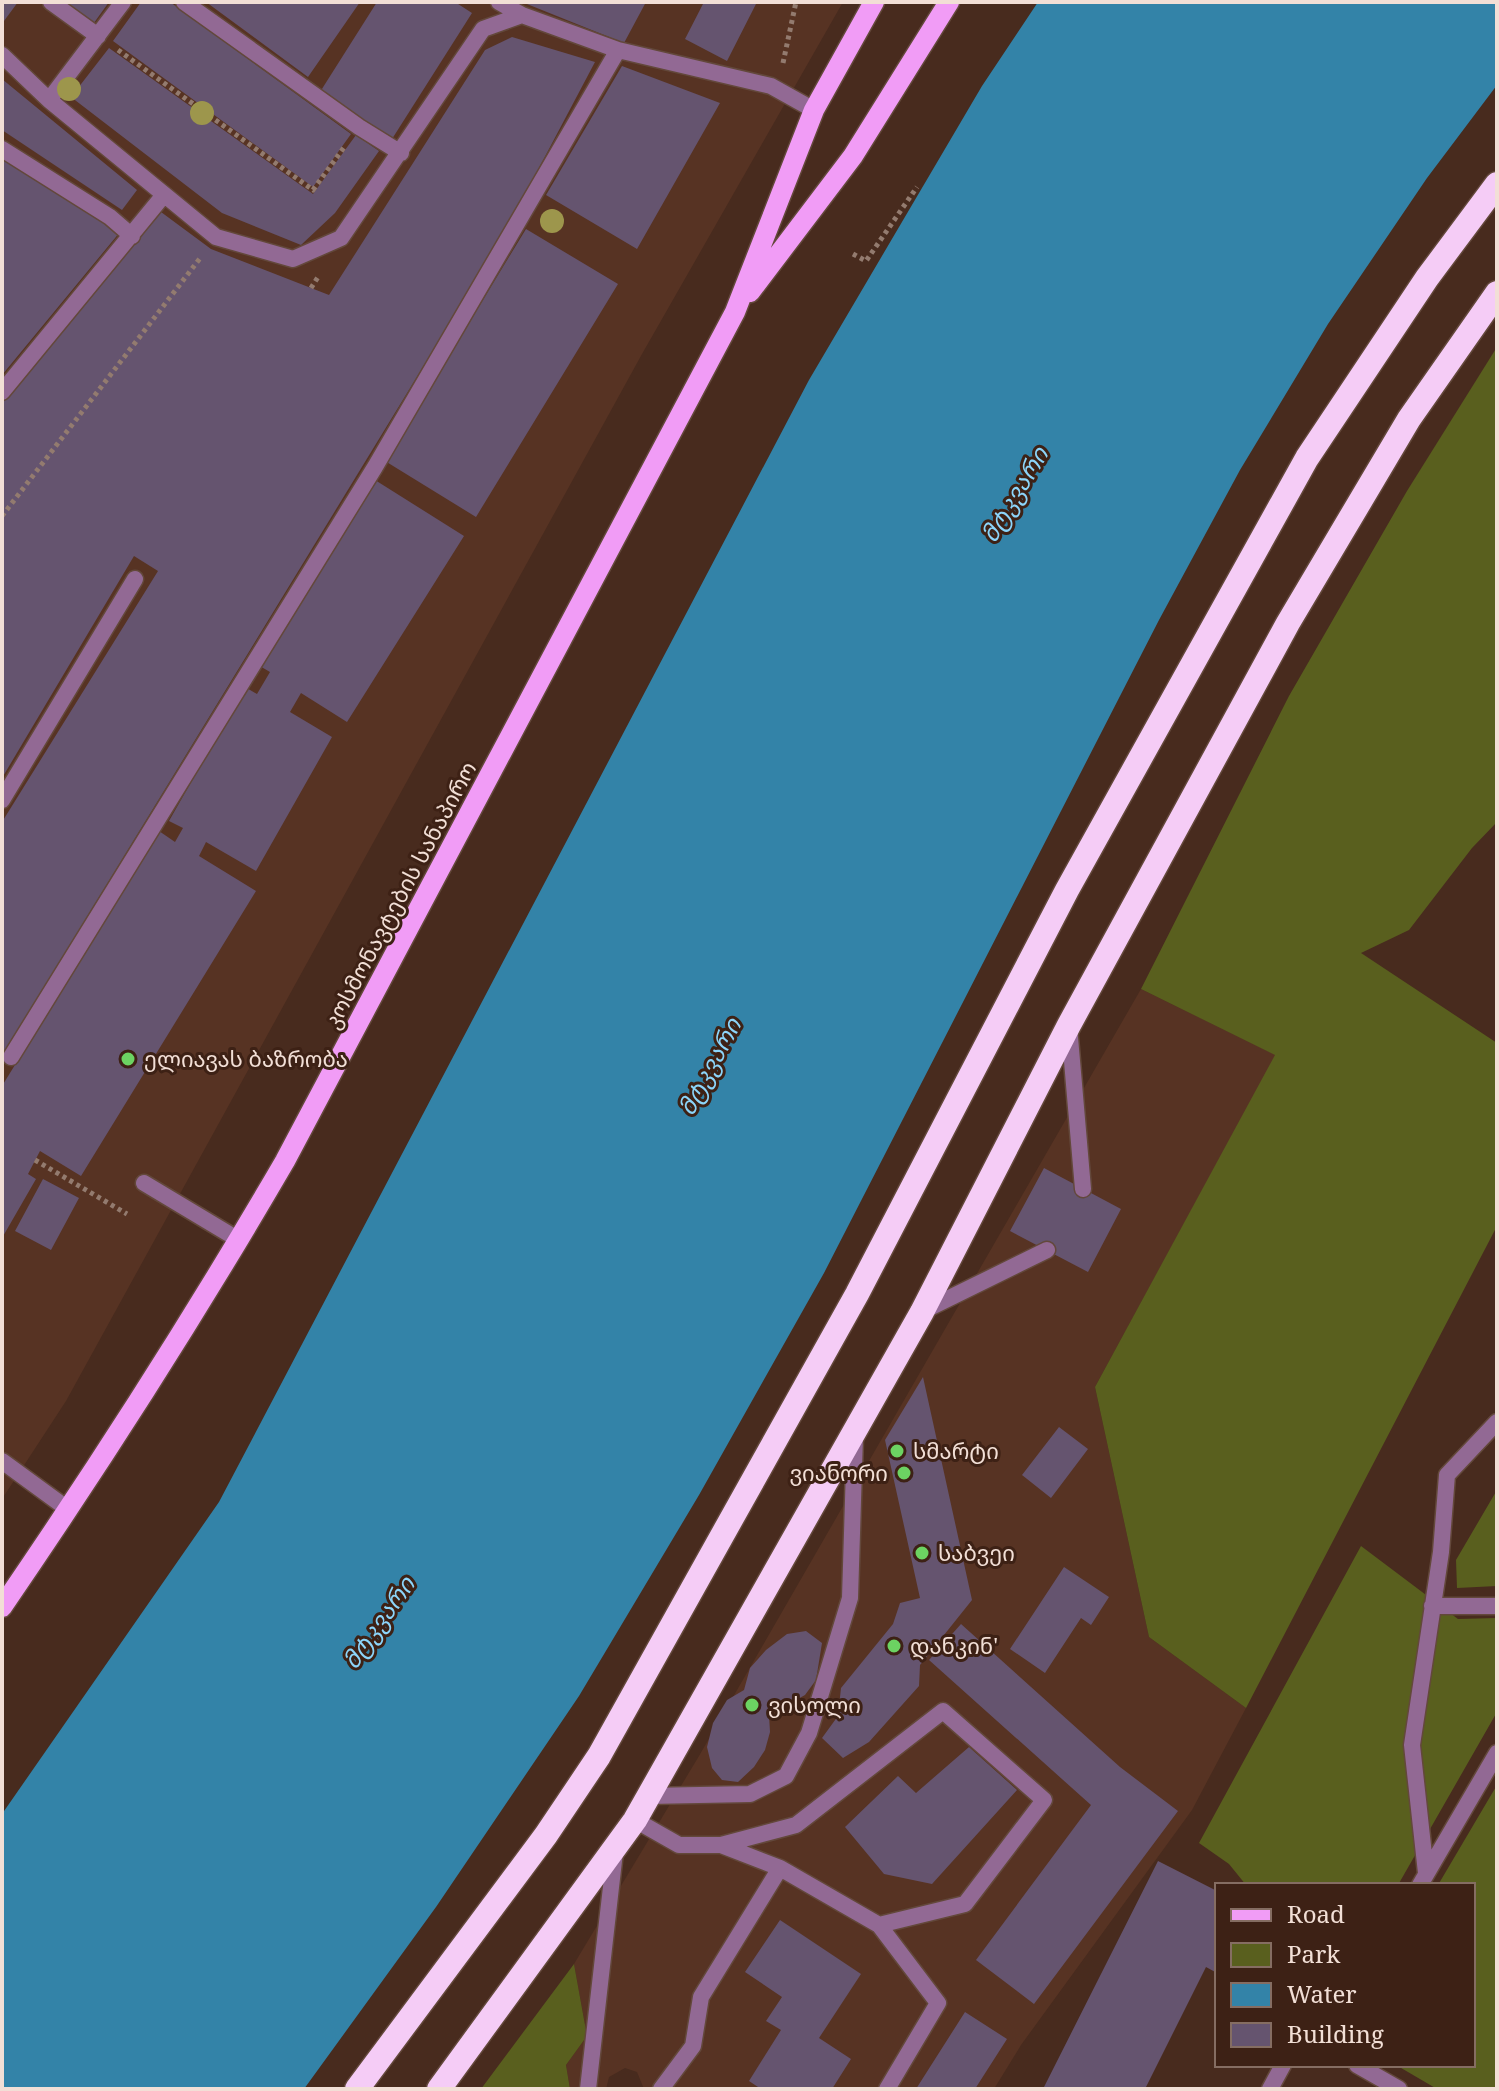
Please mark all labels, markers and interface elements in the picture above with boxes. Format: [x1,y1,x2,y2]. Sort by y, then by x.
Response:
water label: მტკვარი [972,439,1056,548]
street label: კოსმონავტების სანაპირო [316,756,482,1033]
water label: მტკვარი [669,1011,749,1121]
place label: ელიავას ბაზრობა [144,1043,348,1073]
marker: ელიავას ბაზრობა [119,1050,137,1068]
place label: სმარტი [913,1435,999,1465]
marker: სმარტი [888,1442,906,1460]
place label: ვიანორი [789,1457,888,1487]
marker: ვიანორი [895,1464,913,1482]
place label: საბვეი [938,1537,1015,1567]
marker: საბვეი [913,1544,931,1562]
water label: მტკვარი [334,1568,422,1675]
place label: დანკინ' [910,1630,998,1660]
marker: დანკინ' [885,1637,903,1655]
place label: ვისოლი [768,1689,861,1719]
marker: ვისოლი [743,1696,761,1714]
legend [1215,1883,1475,2067]
text: Road [1287,1897,1345,1930]
text: Park [1287,1937,1341,1970]
text: Water [1287,1977,1357,2010]
text: Building [1287,2017,1384,2050]

